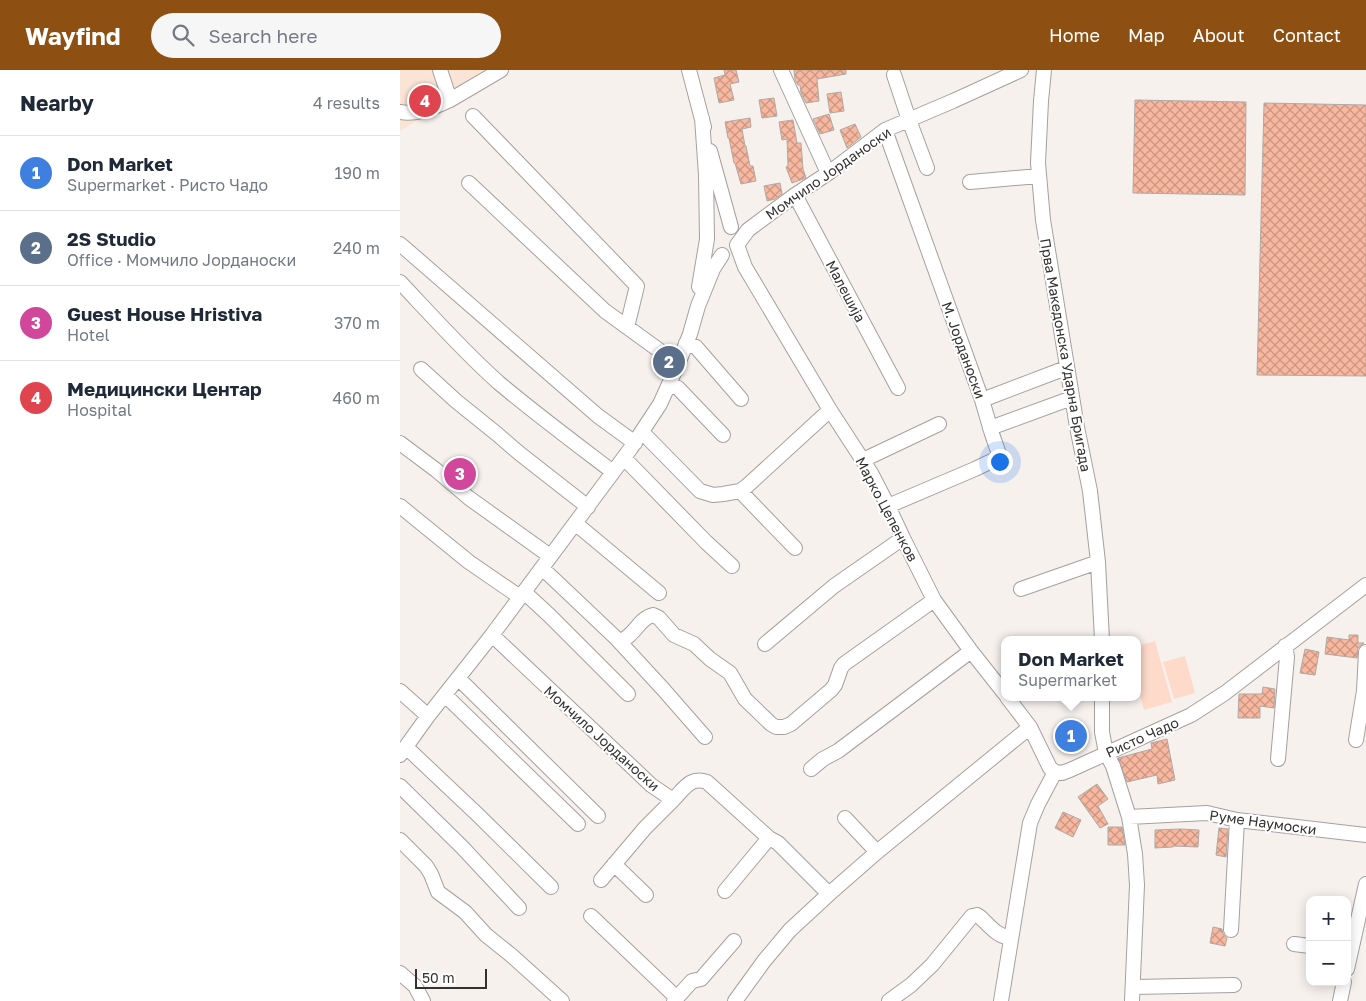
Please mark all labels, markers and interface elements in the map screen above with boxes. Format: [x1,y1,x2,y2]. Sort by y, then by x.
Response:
search box [151,13,501,58]
text: Wayfind [25,21,121,50]
icon: search [169,21,197,49]
text: Search here [209,24,317,47]
text: Home [1049,24,1100,46]
text: Map [1128,24,1165,46]
text: About [1193,24,1245,46]
text: Contact [1273,24,1341,46]
pin: 4 [409,82,441,120]
text: Nearby [20,90,94,116]
text: 4 results [313,93,380,113]
street label: Момчило Јорданоски [762,123,894,223]
text: Don Market [67,152,173,175]
text: 1 [32,163,40,183]
text: 190 m [334,163,380,183]
text: Supermarket · Ристо Чадо [67,175,268,195]
text: 2S Studio [67,227,156,250]
street label: Прва Македонска Ударна Бригада [1037,237,1095,473]
text: 2 [31,238,41,258]
text: 240 m [333,238,380,258]
text: Office · Момчило Јорданоски [67,250,296,270]
street label: Малешија [823,257,869,325]
street label: М. Јорданоски [939,299,989,401]
text: Guest House Hristiva [67,302,262,325]
text: 3 [31,313,41,333]
text: 370 m [334,313,380,333]
text: Hotel [67,325,110,345]
pin: 2 [653,343,685,381]
text: Медицински Центар [67,377,262,400]
text: 4 [31,388,41,408]
text: 460 m [332,388,380,408]
text: Hospital [67,400,132,420]
your location [987,449,1013,475]
street label: Марко Цепенков [852,454,922,564]
pin: 3 [444,455,476,493]
popup [1001,636,1141,701]
text: Don Market [1018,647,1124,670]
text: Supermarket [1018,670,1117,690]
street label: Момчило Јорданоски [541,682,663,794]
street label: Ристо Чадо [1103,713,1181,761]
pin: 1 [1055,717,1087,755]
street label: Руме Наумоски [1208,806,1318,838]
map controls [1306,896,1351,986]
button: + [1306,896,1351,941]
button: − [1306,941,1351,986]
scale bar [415,966,488,989]
text: 50 m [422,969,455,986]

